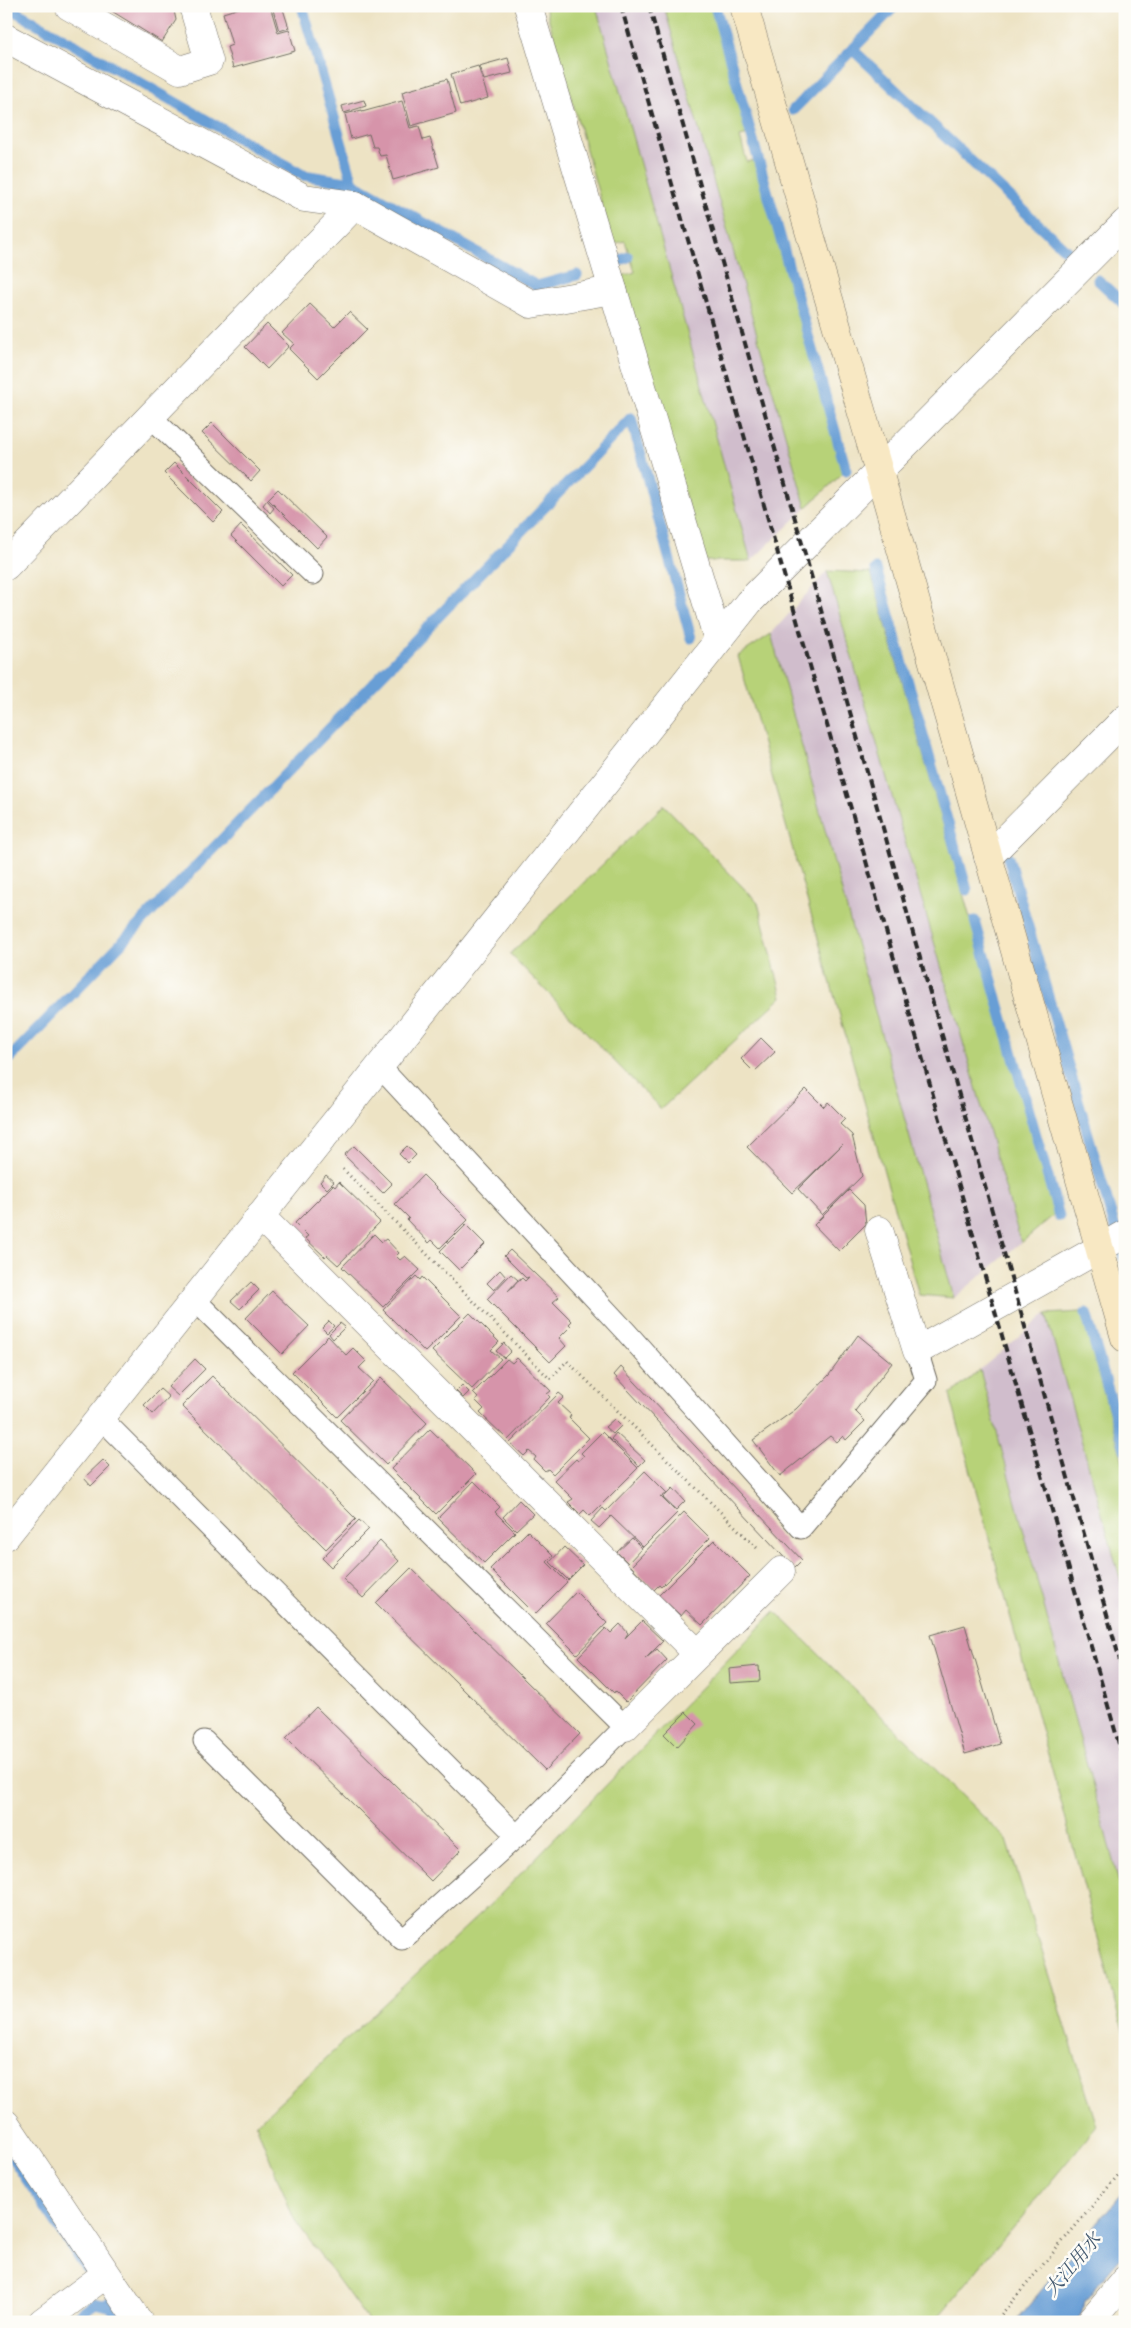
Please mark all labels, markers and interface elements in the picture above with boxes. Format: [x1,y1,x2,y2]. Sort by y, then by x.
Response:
water label: 大江用水 [1038,2226,1108,2302]

